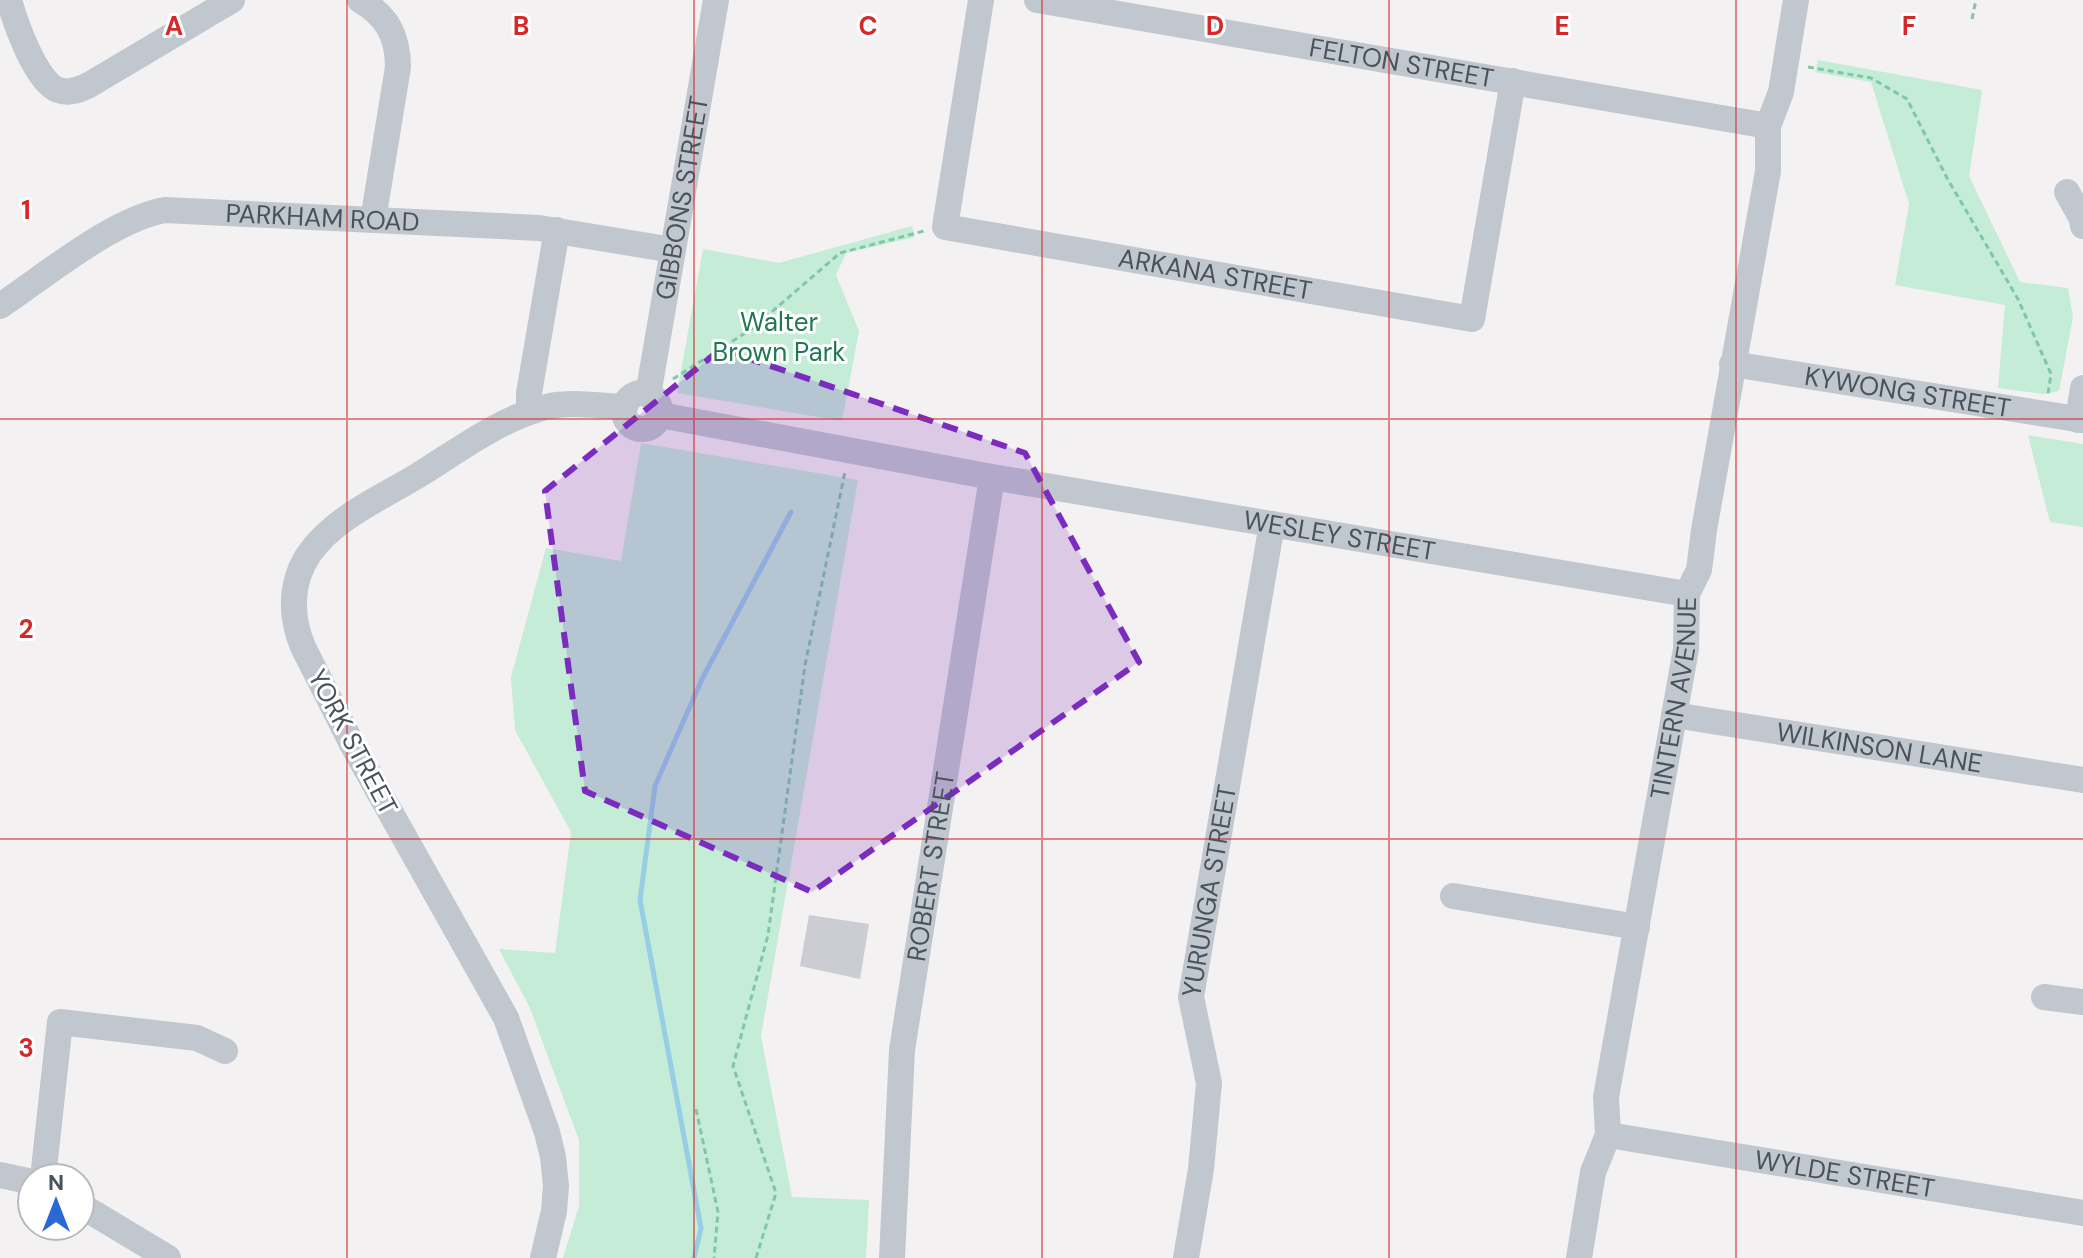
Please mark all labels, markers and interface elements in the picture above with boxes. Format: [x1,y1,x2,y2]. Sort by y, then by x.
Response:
text: A [165,9,183,43]
text: B [513,9,529,43]
text: C [858,9,878,43]
text: D [1206,9,1224,43]
text: E [1554,9,1570,43]
text: F [1902,9,1916,43]
street label: FELTON STREET [1307,30,1497,95]
street label: GIBBONS STREET [648,94,716,302]
text: 1 [21,193,31,227]
street label: PARKHAM ROAD [225,196,420,239]
street label: ARKANA STREET [1116,241,1315,308]
park label: Walter Brown Park [713,305,845,369]
street label: KYWONG STREET [1802,359,2013,425]
street label: WESLEY STREET [1241,503,1438,568]
street label: TINTERN AVENUE [1642,596,1704,802]
text: 2 [18,612,34,646]
street label: YORK STREET [300,663,406,821]
street label: WILKINSON LANE [1774,715,1985,781]
street label: ROBERT STREET [899,769,962,964]
street label: YURUNGA STREET [1174,782,1244,1000]
text: 3 [18,1031,34,1065]
street label: WYLDE STREET [1752,1142,1937,1205]
north arrow [16,1162,96,1242]
text: N [48,1168,64,1197]

